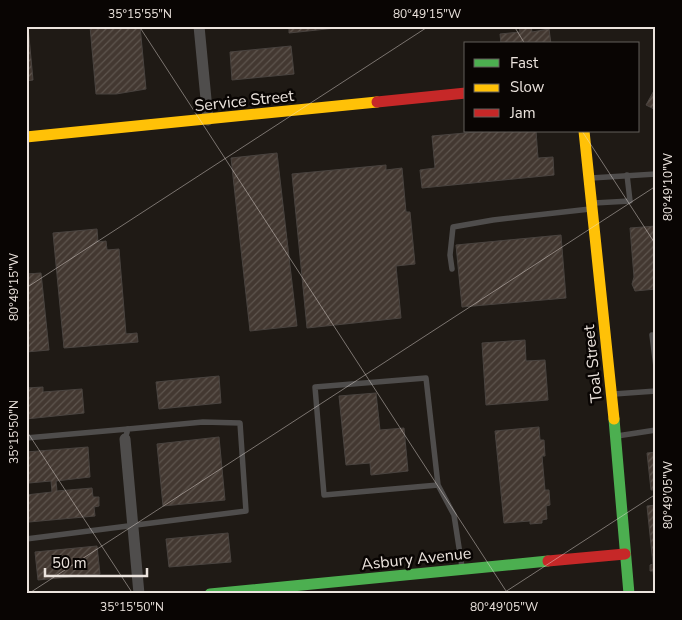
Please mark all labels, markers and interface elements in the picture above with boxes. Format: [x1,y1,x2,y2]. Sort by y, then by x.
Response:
text: 35°15'55"N [108,6,172,22]
text: 80°49'15"W [393,6,461,22]
legend [464,42,640,132]
text: Fast [510,53,539,73]
text: Slow [510,77,545,97]
street label: Service Street [193,85,295,117]
text: Jam [509,103,536,123]
text: 80°49'10"W [660,153,676,221]
text: 80°49'15"W [6,253,22,321]
street label: Toal Street [578,323,608,404]
text: 35°15'50"N [6,400,22,464]
text: 80°49'05"W [660,461,676,529]
street label: Asbury Avenue [360,542,472,576]
scale bar [45,545,148,577]
text: 50 m [52,553,87,573]
text: 35°15'50"N [100,599,164,615]
text: 80°49'05"W [470,599,538,615]

